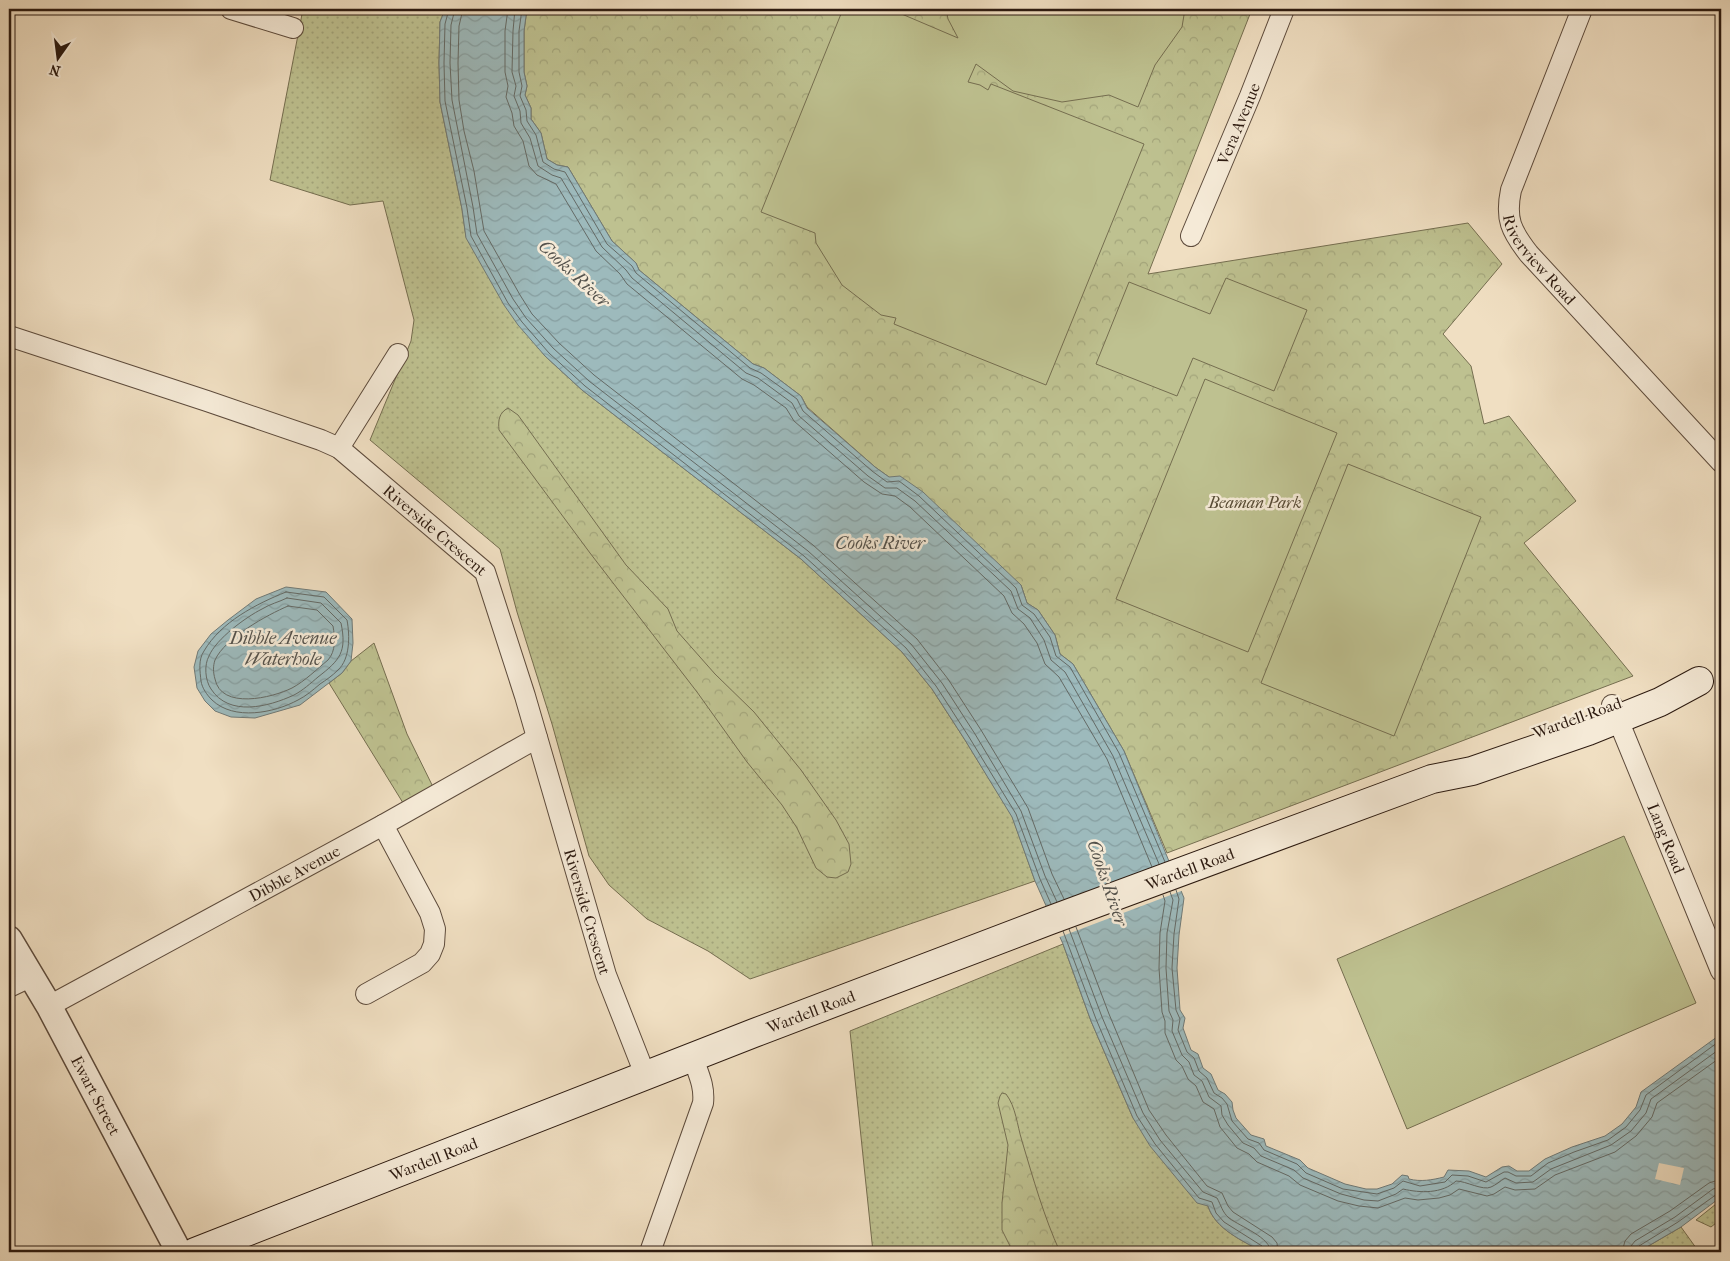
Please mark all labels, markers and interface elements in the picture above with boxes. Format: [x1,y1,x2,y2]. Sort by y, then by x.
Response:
north arrow [32,32,82,82]
text: N [47,61,62,80]
street label: Vera Avenue [1212,80,1264,168]
street label: Riverview Road [1499,213,1580,308]
water label: Cooks River [534,236,615,314]
street label: Riverside Crescent [380,480,491,579]
park label: Beaman Park [1207,493,1302,512]
water label: Cooks River [835,533,927,554]
water label: Dibble Avenue Waterhole [229,628,337,670]
street label: Wardell Road [1529,693,1624,743]
street label: Lang Road [1644,800,1690,876]
water label: Cooks River [1083,837,1132,931]
street label: Dibble Avenue [245,841,343,905]
street label: Wardell Road [1142,843,1237,894]
street label: Riverside Crescent [560,846,615,977]
street label: Wardell Road [763,986,858,1037]
street label: Ewart Street [67,1052,125,1138]
street label: Wardell Road [386,1133,480,1185]

